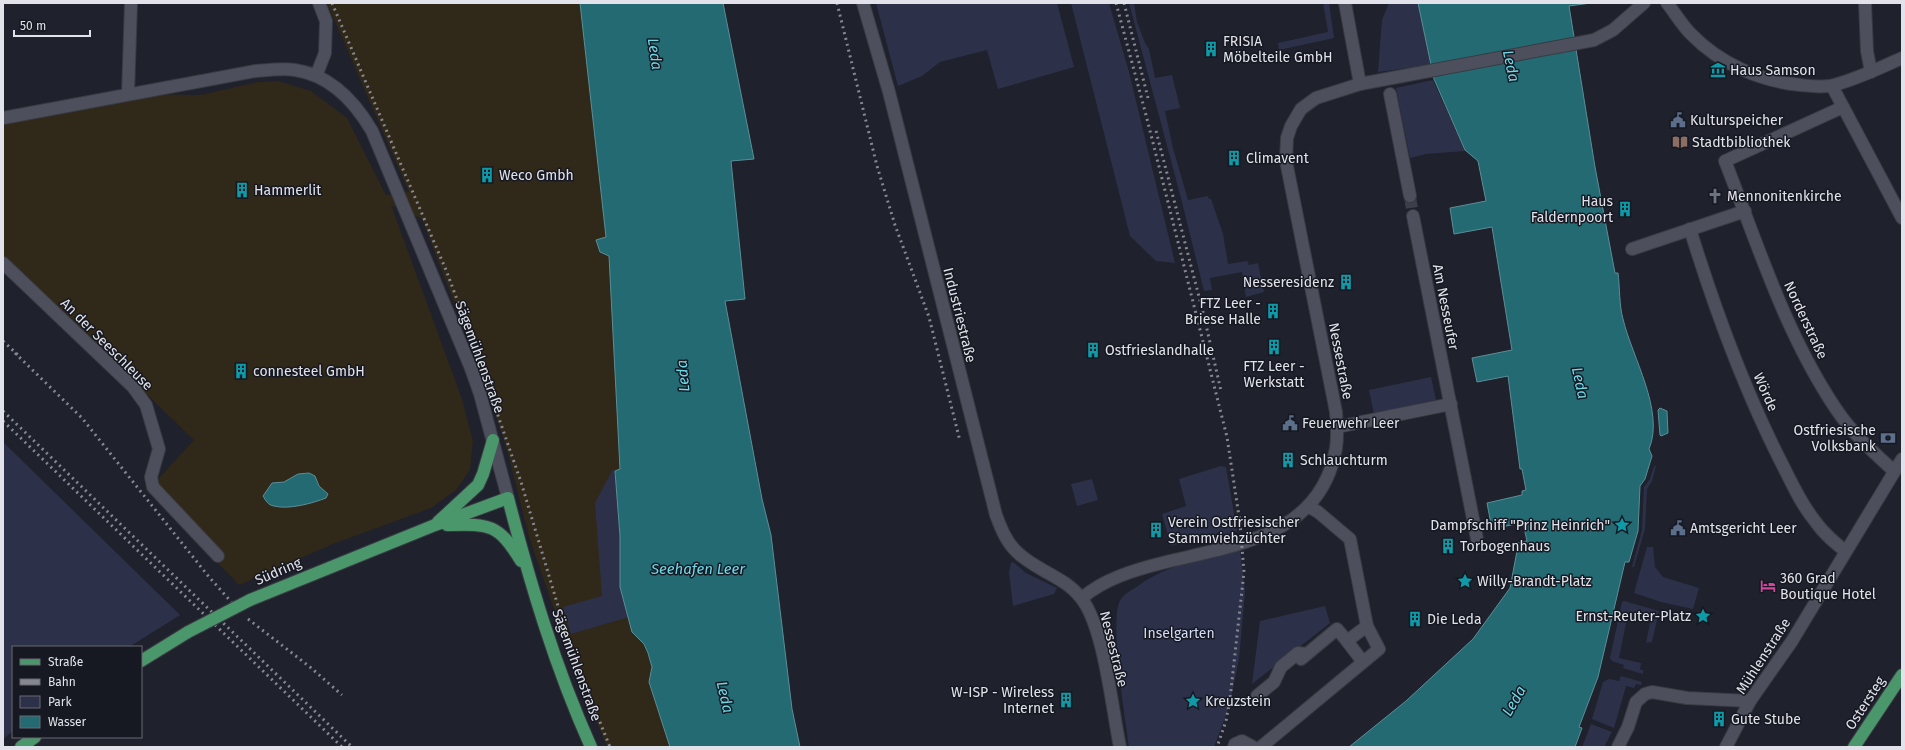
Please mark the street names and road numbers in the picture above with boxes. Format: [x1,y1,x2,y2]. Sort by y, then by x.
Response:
street label: Am Nesseufer [1429,263,1462,352]
street label: Industriestraße [939,266,980,364]
street label: Norderstraße [1780,279,1831,362]
street label: An der Seeschleuse [57,295,156,394]
street label: Sägemühlenstraße [451,299,508,416]
street label: Nessestraße [1325,321,1356,401]
street label: Wörde [1750,370,1782,414]
street label: Südring [252,554,305,589]
street label: Sägemühlenstraße [548,607,605,724]
street label: Nessestraße [1096,609,1131,689]
street label: Mühlenstraße [1733,615,1794,697]
street label: Ostersteg [1842,673,1889,733]

